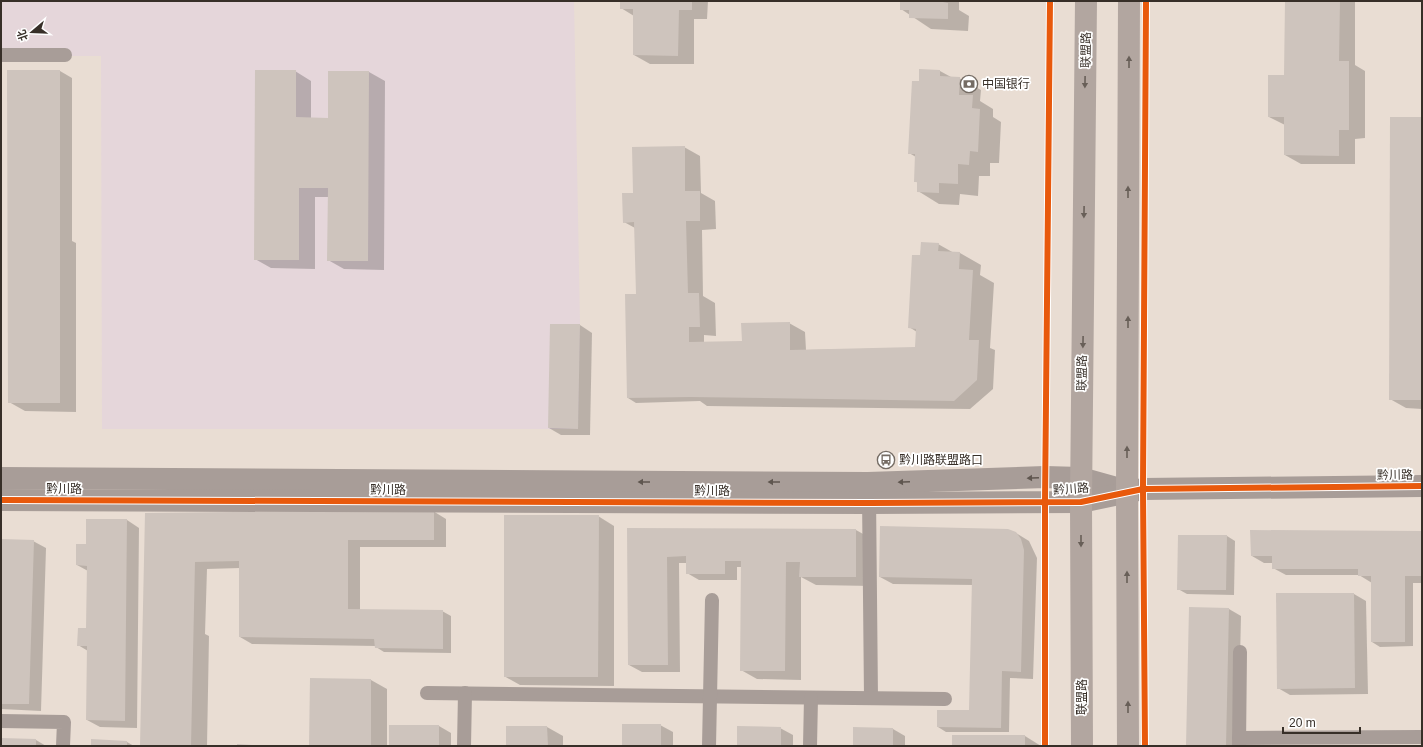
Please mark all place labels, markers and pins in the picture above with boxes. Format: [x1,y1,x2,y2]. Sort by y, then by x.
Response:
bank icon: 中国银行 [959,74,979,94]
place label: 中国银行 [982,77,1030,91]
bus stop icon: 黔川路联盟路口 [876,450,896,470]
place label: 黔川路联盟路口 [899,453,983,467]

